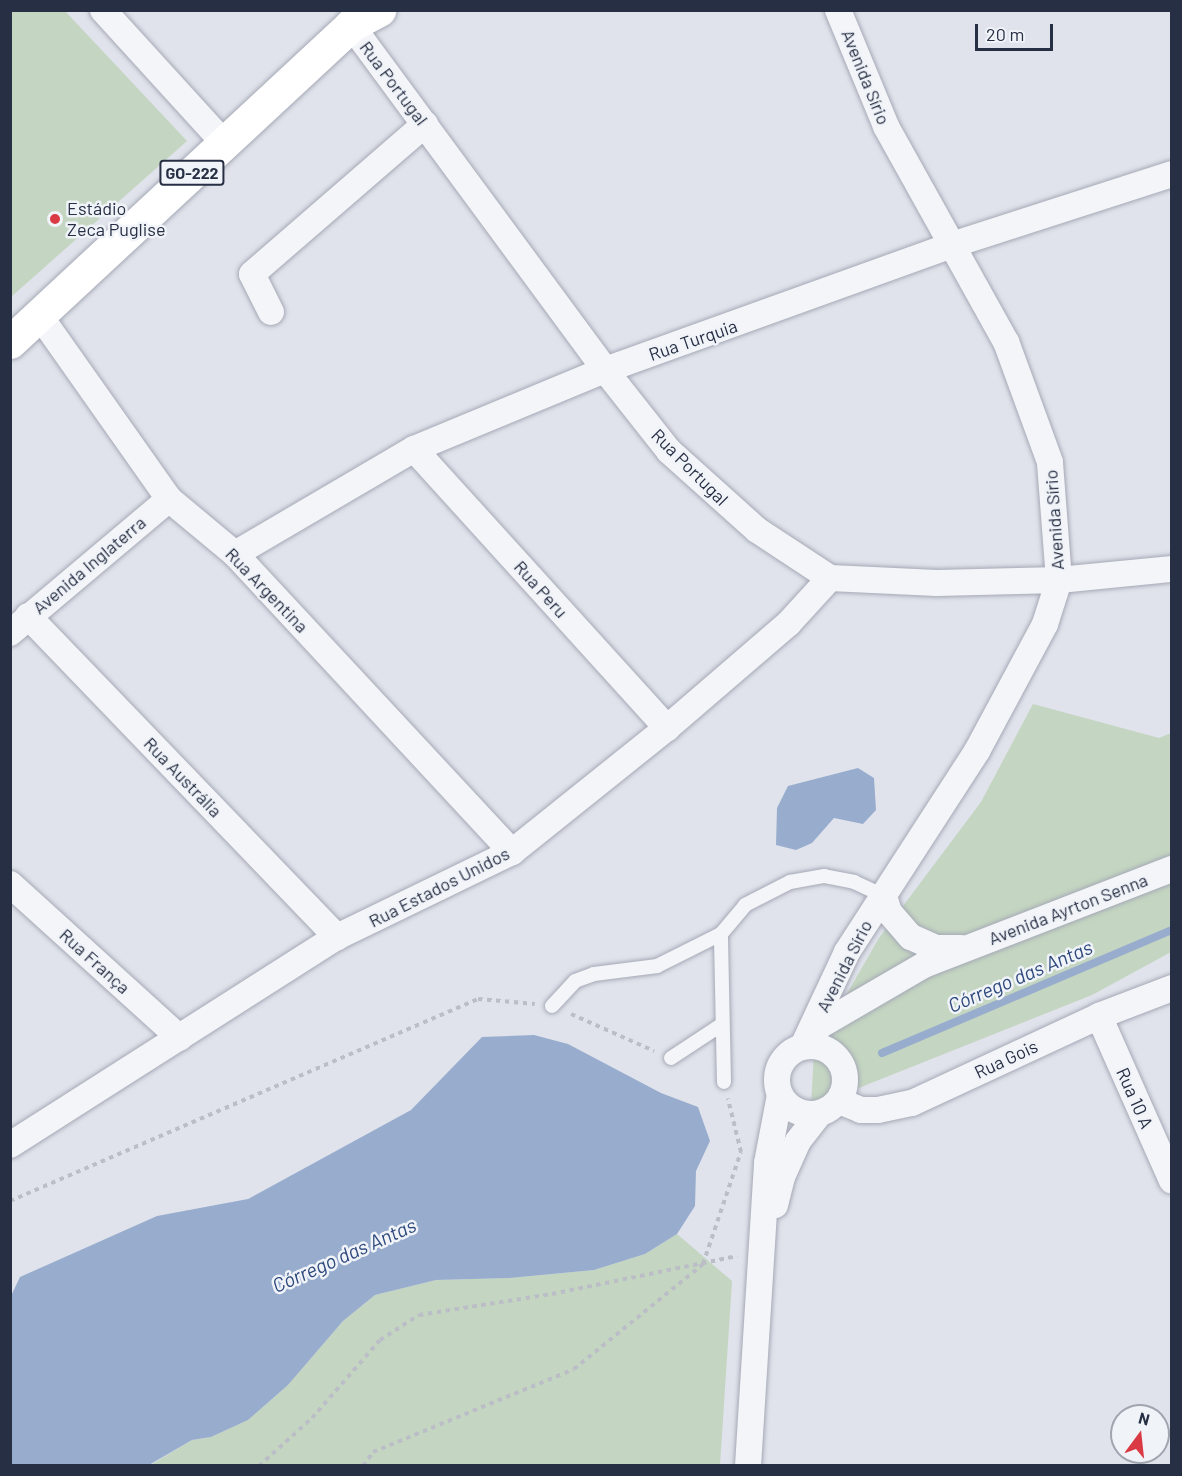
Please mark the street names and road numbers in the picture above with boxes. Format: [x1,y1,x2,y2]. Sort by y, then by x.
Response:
street label: Avenida Sírio [837,26,895,128]
street label: Rua Portugal [355,37,433,129]
road number: GO-222 [159,160,225,186]
street label: Rua Turquia [646,315,740,365]
street label: Rua Portugal [647,424,733,510]
street label: Avenida Sírio [1040,469,1068,571]
street label: Avenida Inglaterra [28,512,150,618]
street label: Rua Argentina [221,543,313,637]
street label: Rua Peru [510,556,572,622]
street label: Rua Austrália [140,733,226,821]
street label: Rua Estados Unidos [365,842,513,932]
street label: Avenida Ayrton Senna [985,869,1151,949]
street label: Avenida Sírio [812,916,876,1016]
street label: Rua França [55,924,135,998]
street label: Rua Gois [971,1035,1041,1083]
street label: Rua 10 A [1112,1064,1158,1132]

